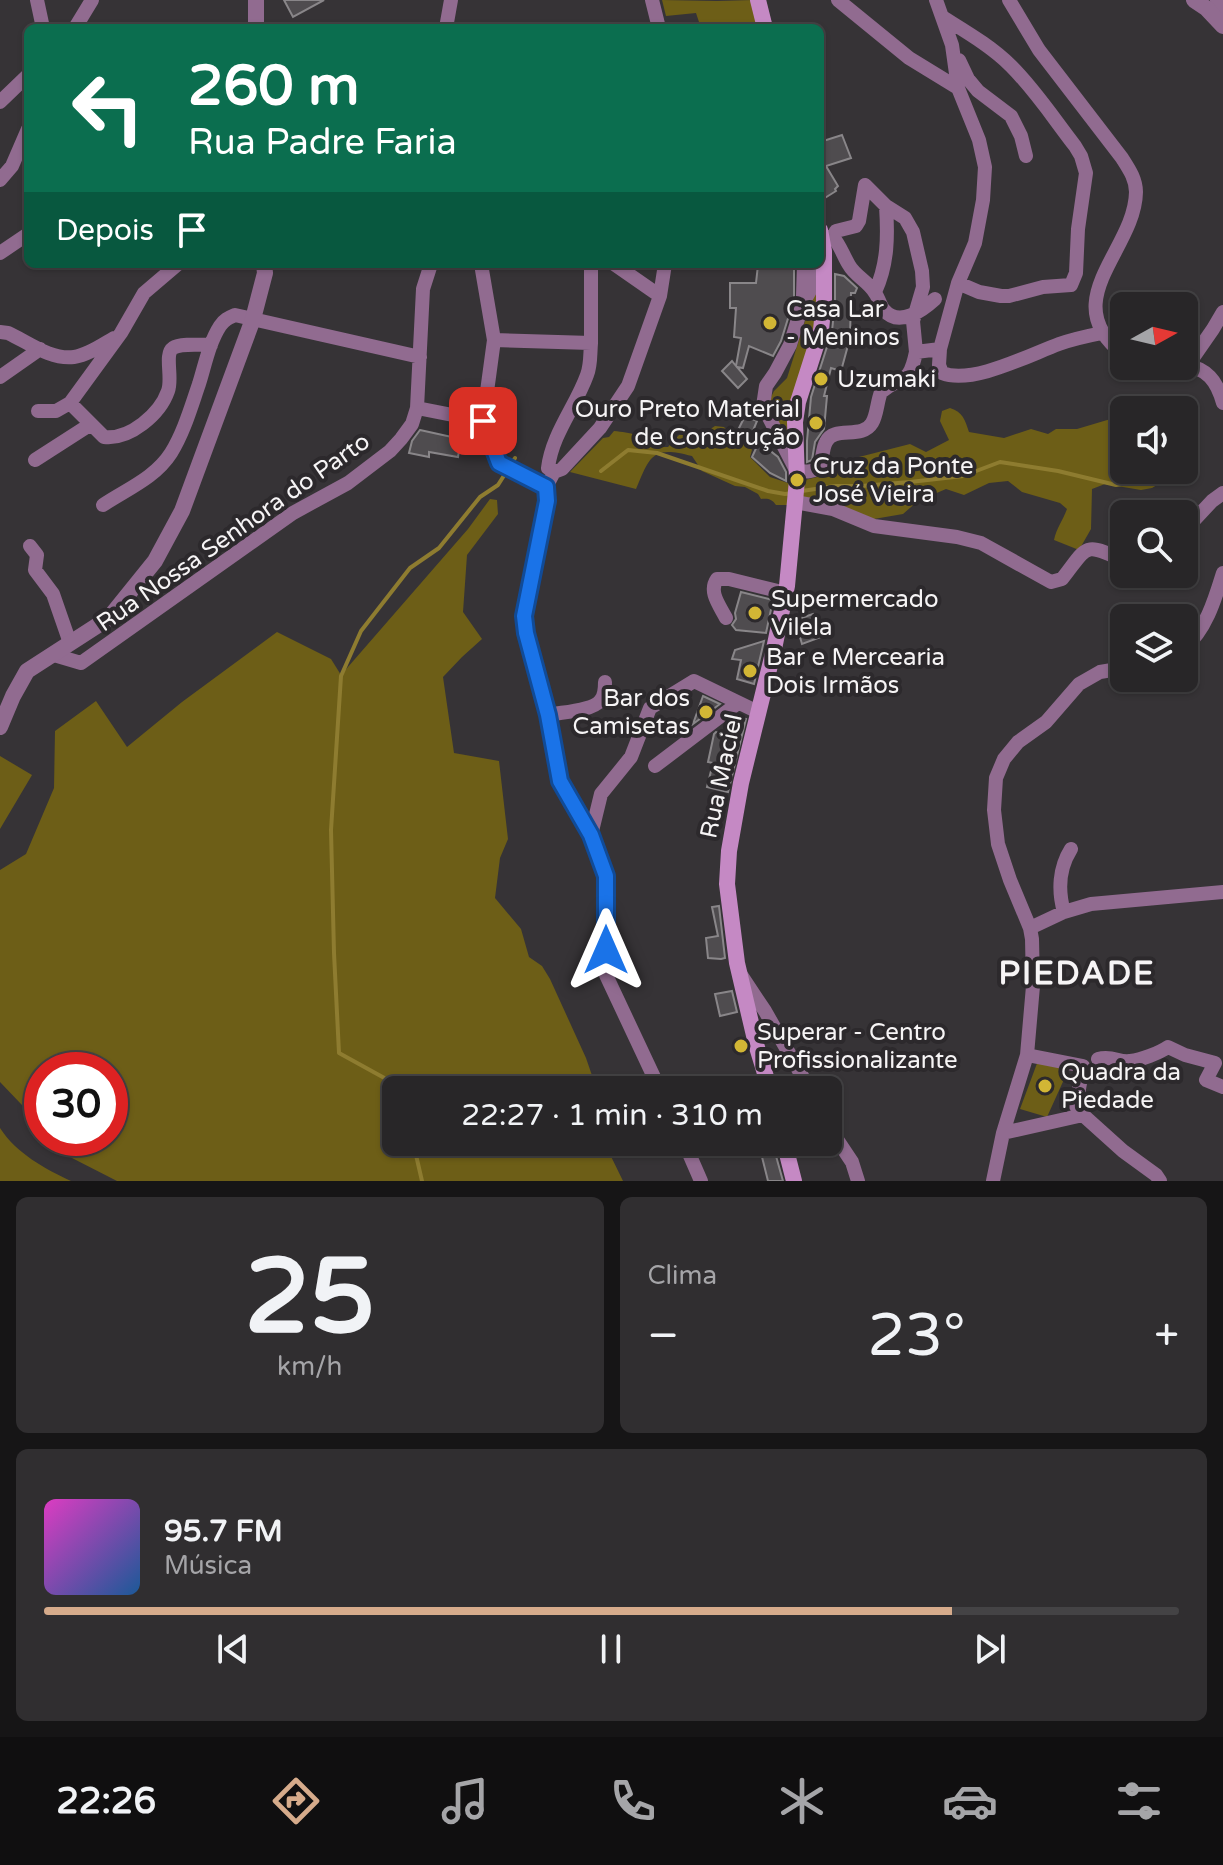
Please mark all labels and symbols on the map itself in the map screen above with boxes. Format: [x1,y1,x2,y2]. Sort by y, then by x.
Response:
north arrow [1110,292,1198,380]
place label: Casa Lar - Meninos [786,295,900,352]
marker: Casa Lar - Meninos [761,314,779,332]
place label: Uzumaki [837,365,936,394]
marker: Uzumaki [812,370,830,388]
pin [449,387,517,455]
place label: Ouro Preto Material de Construção [575,395,800,452]
marker: Ouro Preto Material de Construção [807,414,825,432]
street label: Rua Nossa Senhora do Parto [91,427,375,638]
place label: Cruz da Ponte José Vieira [813,452,974,509]
marker: Cruz da Ponte José Vieira [788,471,806,489]
place label: Supermercado Vilela [771,585,939,642]
marker: Supermercado Vilela [746,604,764,622]
place label: Bar e Mercearia Dois Irmãos [766,643,945,700]
marker: Bar e Mercearia Dois Irmãos [741,662,759,680]
place label: Bar dos Camisetas [573,684,690,741]
marker: Bar dos Camisetas [697,703,715,721]
street label: Rua Maciel [694,711,749,841]
position arrow [564,908,648,992]
district label: PIEDADE [999,955,1155,993]
place label: Superar - Centro Profissionalizante [757,1018,958,1075]
marker: Superar - Centro Profissionalizante [732,1037,750,1055]
speed limit sign: 30 [24,1052,128,1156]
place label: Quadra da Piedade [1061,1058,1181,1115]
marker: Quadra da Piedade [1036,1077,1054,1095]

